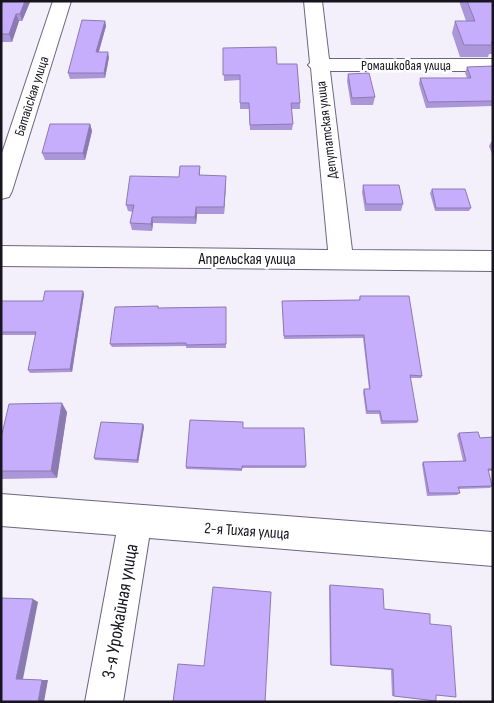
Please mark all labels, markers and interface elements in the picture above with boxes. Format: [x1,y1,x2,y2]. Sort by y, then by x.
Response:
street label: Батайская улица [11,54,52,138]
street label: Ромашковая улица [361,57,451,74]
street label: Депутатская улица [312,80,341,180]
street label: Апрельская улица [197,250,296,269]
street label: 2-я Тихая улица [204,519,290,544]
street label: 3-я Урожайная улица [97,542,144,681]

